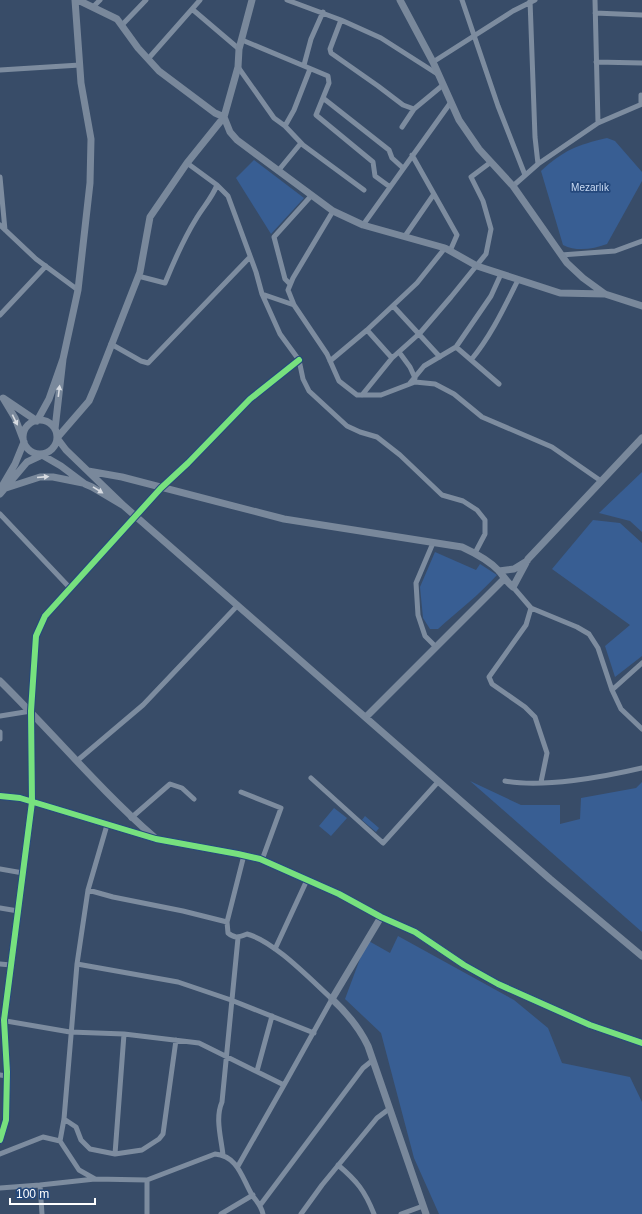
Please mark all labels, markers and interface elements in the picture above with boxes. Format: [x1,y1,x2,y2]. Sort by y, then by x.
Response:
park label: Mezarlık [571,182,610,193]
one-way arrow [56,385,62,397]
one-way arrow [12,414,18,426]
one-way arrow [37,474,49,481]
one-way arrow [92,487,104,494]
scale bar [10,1180,95,1206]
text: 100 m [16,1187,49,1201]

